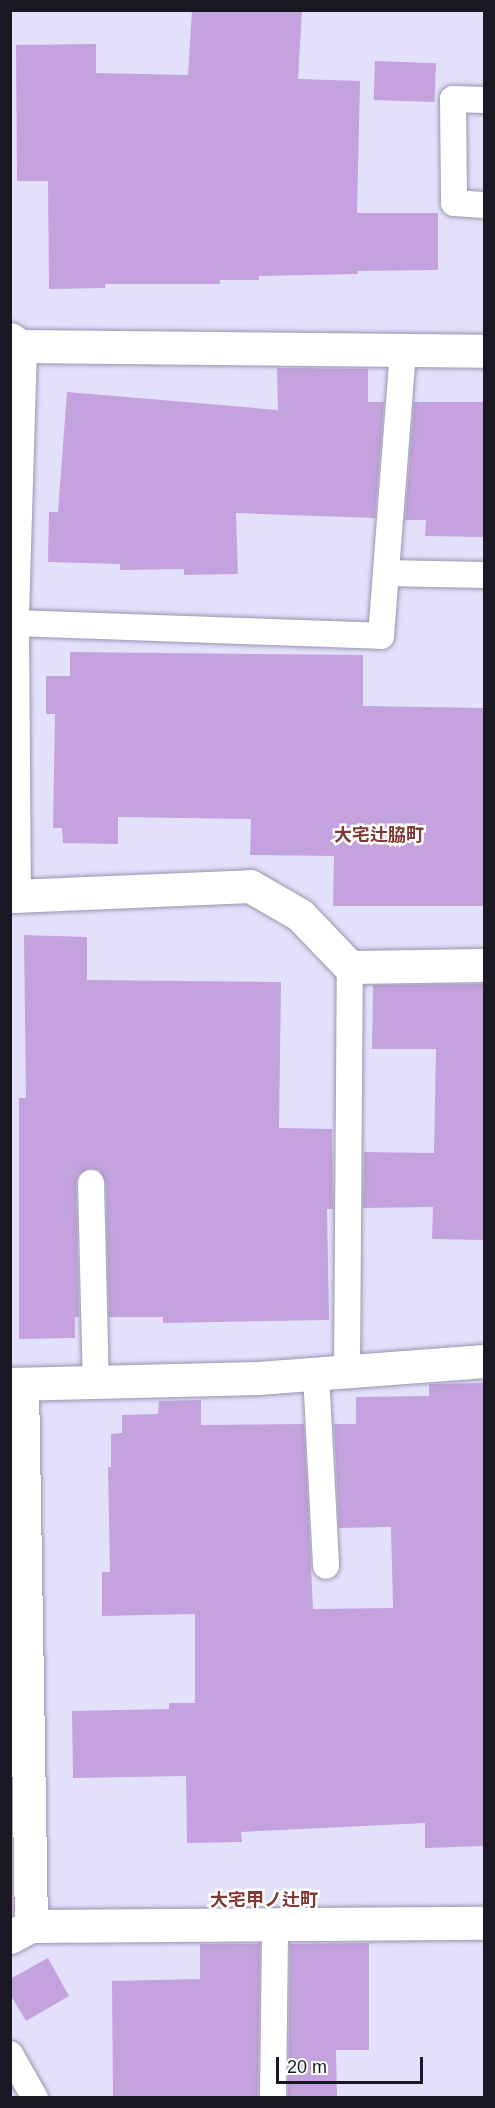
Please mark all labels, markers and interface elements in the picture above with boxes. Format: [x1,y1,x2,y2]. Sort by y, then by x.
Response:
district label: 大宅辻脇町 [334,824,424,846]
district label: 大宅甲ノ辻町 [210,1889,318,1911]
scale bar [279,2045,426,2083]
text: 20 m [287,2057,327,2077]

